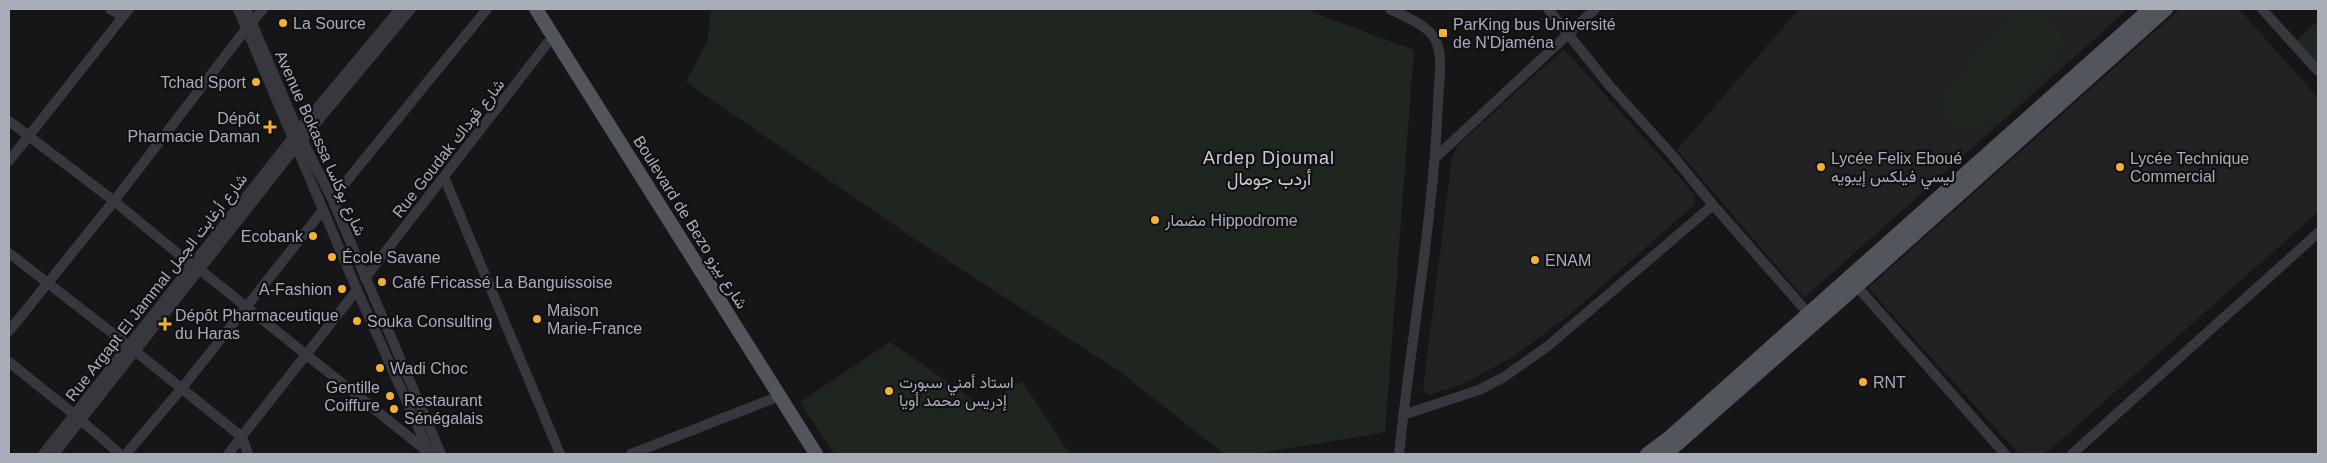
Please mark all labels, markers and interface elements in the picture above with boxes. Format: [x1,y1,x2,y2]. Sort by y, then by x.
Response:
place label: La Source [293,15,366,32]
place label: ParKing bus Université de N'Djaména [1453,16,1616,51]
marker: La Source [277,17,289,29]
marker: ParKing bus Université de N'Djaména [1437,27,1449,39]
street label: Avenue Bokassa شارع بوكاسا [269,48,369,240]
place label: Tchad Sport [161,74,247,91]
marker: Tchad Sport [250,76,262,88]
street label: Rue Goudak شارع قوداك [389,76,510,223]
place label: Dépôt Pharmacie Daman [128,110,261,145]
marker: Dépôt Pharmacie Daman [264,121,276,133]
street label: Boulevard de Bezo شارع بيزو [628,133,751,313]
district label: Ardep Djoumal أردب جومال [1203,148,1335,190]
place label: Lycée Felix Eboué ليسي فيلكس إيبويه [1831,150,1962,190]
place label: Lycée Technique Commercial [2130,150,2249,185]
marker: Lycée Felix Eboué ليسي فيلكس إيبويه [1815,161,1827,173]
marker: Lycée Technique Commercial [2114,161,2126,173]
street label: Rue Argapt El Jammal شارع أرغابت الجمل [62,170,253,406]
place label: مضمار Hippodrome [1164,212,1298,231]
marker: مضمار Hippodrome [1149,214,1161,226]
place label: Ecobank [241,228,304,245]
marker: Ecobank [307,230,319,242]
place label: École Savane [342,248,441,266]
marker: École Savane [326,251,338,263]
place label: ENAM [1545,252,1591,269]
marker: ENAM [1529,254,1541,266]
place label: Café Fricassé La Banguissoise [392,274,613,291]
marker: Café Fricassé La Banguissoise [376,276,388,288]
place label: A-Fashion [259,281,332,298]
marker: A-Fashion [336,283,348,295]
place label: Maison Marie-France [547,302,642,337]
place label: Dépôt Pharmaceutique du Haras [175,307,339,342]
place label: Souka Consulting [367,313,492,330]
marker: Maison Marie-France [531,313,543,325]
marker: Souka Consulting [351,315,363,327]
marker: Dépôt Pharmaceutique du Haras [159,318,171,330]
place label: Wadi Choc [390,360,468,377]
marker: Wadi Choc [374,362,386,374]
place label: استاد أمني سبورت إدريس محمد أويا [899,374,1014,411]
place label: RNT [1873,374,1906,391]
marker: RNT [1857,376,1869,388]
place label: Gentille Coiffure [324,379,380,414]
marker: استاد أمني سبورت إدريس محمد أويا [883,385,895,397]
marker: Gentille Coiffure [384,390,396,402]
place label: Restaurant Sénégalais [404,392,483,427]
marker: Restaurant Sénégalais [388,403,400,415]

